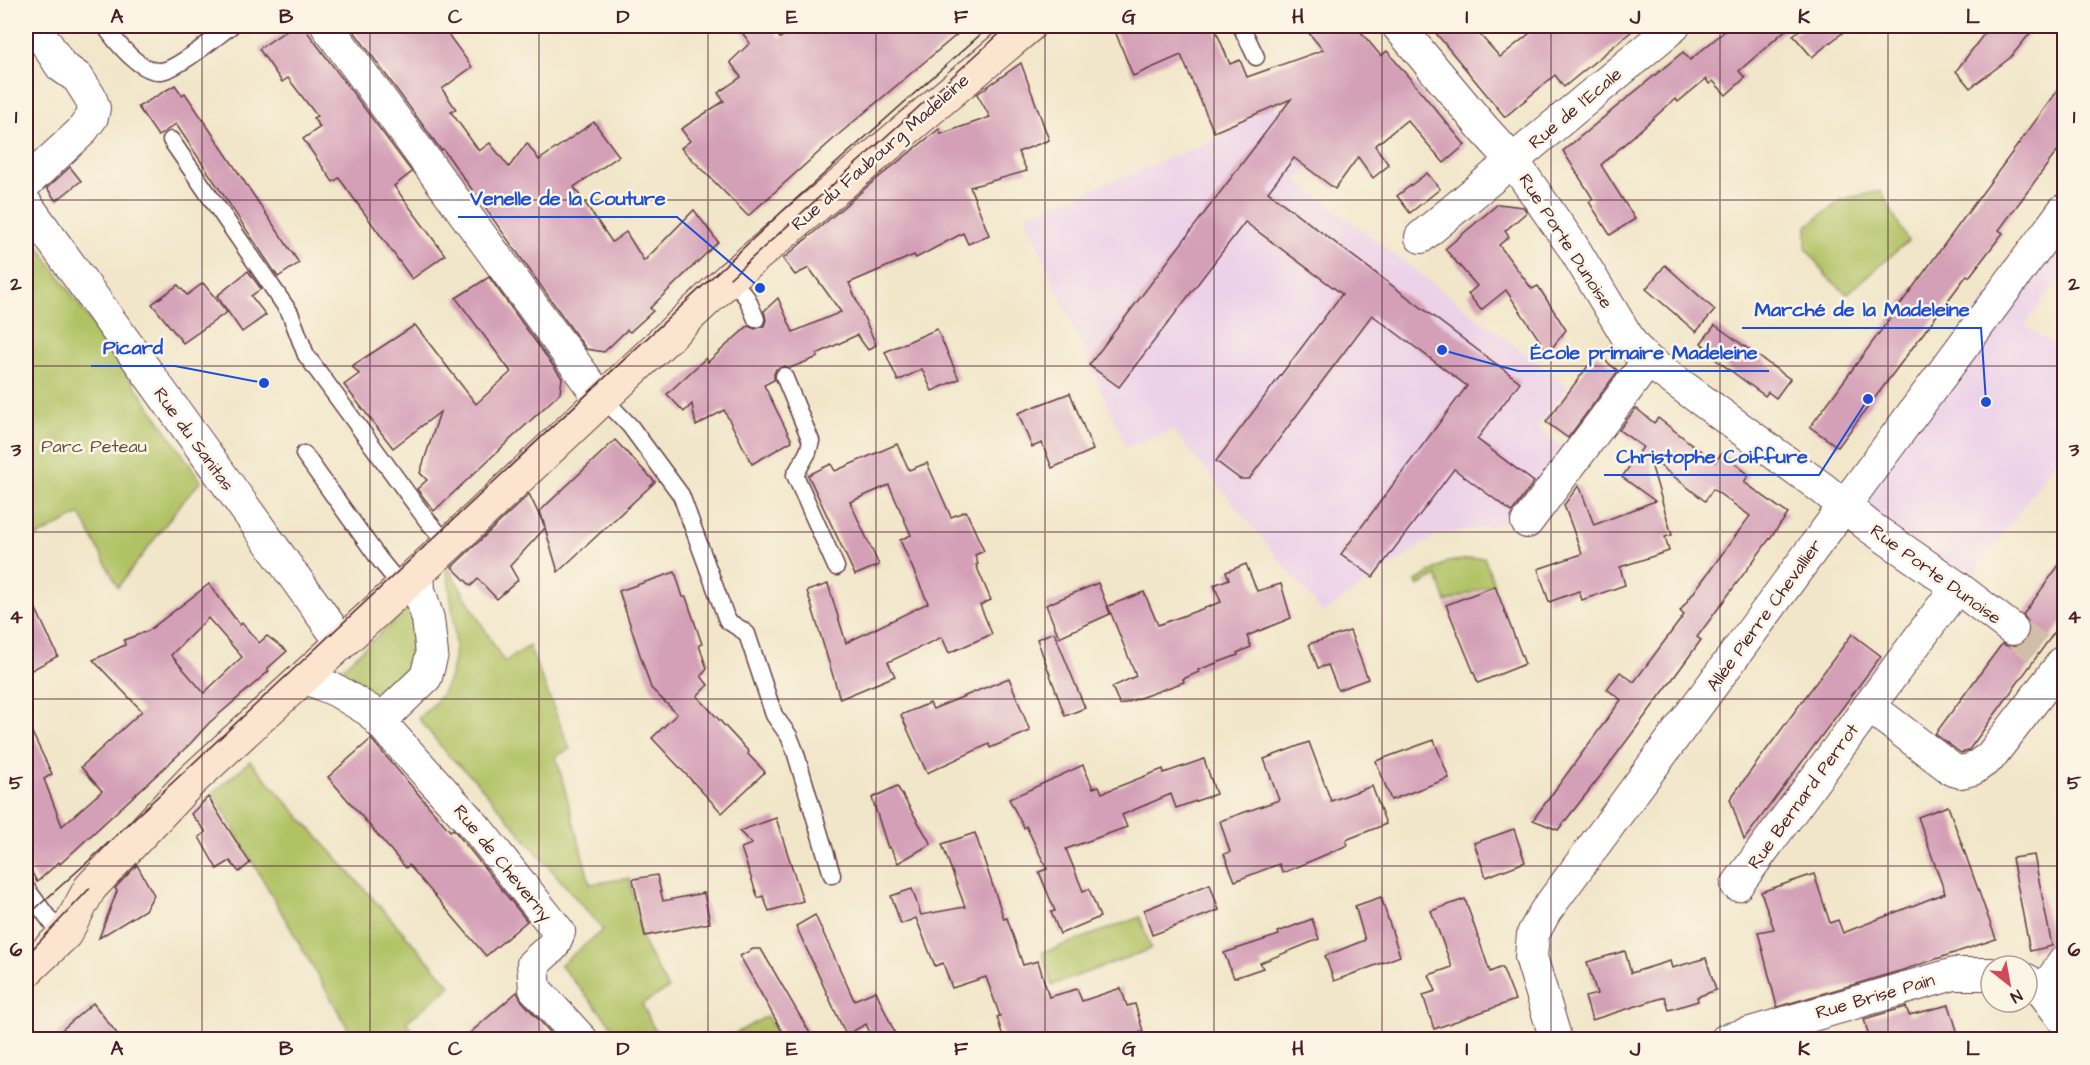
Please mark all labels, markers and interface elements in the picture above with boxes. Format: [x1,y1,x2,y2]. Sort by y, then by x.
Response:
text: A [111,3,124,31]
text: B [279,3,294,31]
text: C [448,3,463,31]
text: D [617,3,630,31]
text: E [786,3,798,31]
text: F [954,3,969,31]
text: G [1122,3,1136,31]
text: H [1292,3,1304,31]
text: I [1465,3,1469,31]
text: J [1629,3,1641,31]
text: K [1798,3,1811,31]
text: L [1966,3,1980,31]
street label: Rue de l'Ecale [1523,62,1627,155]
street label: Rue du Faubourg Madeleine [786,68,975,237]
text: 1 [15,103,18,131]
text: 1 [2073,103,2076,131]
street label: Rue Porte Dunoise [1513,169,1619,314]
callout: Venelle de la Couture [458,179,677,217]
text: Venelle de la Couture [469,185,666,213]
text: 2 [9,270,22,298]
text: 2 [2067,270,2080,298]
callout: Marché de la Madeleine [1742,290,1981,328]
text: Marché de la Madeleine [1754,296,1970,324]
callout: Picard [91,328,175,366]
callout: École primaire Madeleine [1518,333,1769,371]
text: Picard [103,334,164,362]
text: École primaire Madeleine [1530,339,1758,367]
street label: Rue du Sanitas [148,382,240,496]
park label: Parc Peteau [41,434,147,459]
text: 3 [10,436,22,464]
text: 3 [2068,436,2080,464]
callout: Christophe Coiffure [1604,437,1819,475]
text: Christophe Coiffure [1616,443,1808,471]
street label: Rue Porte Dunoise [1865,518,2006,631]
street label: Allée Pierre Chevallier [1701,534,1828,696]
text: 4 [9,603,23,631]
text: 4 [2067,603,2081,631]
street label: Rue Bernard Perrot [1742,718,1865,874]
text: 5 [9,769,24,797]
text: 5 [2067,769,2082,797]
street label: Rue de Cheverny [447,799,558,928]
text: 6 [10,936,23,964]
text: 6 [2068,936,2081,964]
north arrow [1979,954,2039,1014]
street label: Rue Brise Pain [1813,968,1938,1025]
text: N [2006,984,2026,1008]
text: A [111,1035,124,1063]
text: B [279,1035,294,1063]
text: C [448,1035,463,1063]
text: D [617,1035,630,1063]
text: E [786,1035,798,1063]
text: F [954,1035,969,1063]
text: G [1122,1035,1136,1063]
text: H [1292,1035,1304,1063]
text: I [1465,1035,1469,1063]
text: J [1629,1035,1641,1063]
text: K [1798,1035,1811,1063]
text: L [1966,1035,1980,1063]

